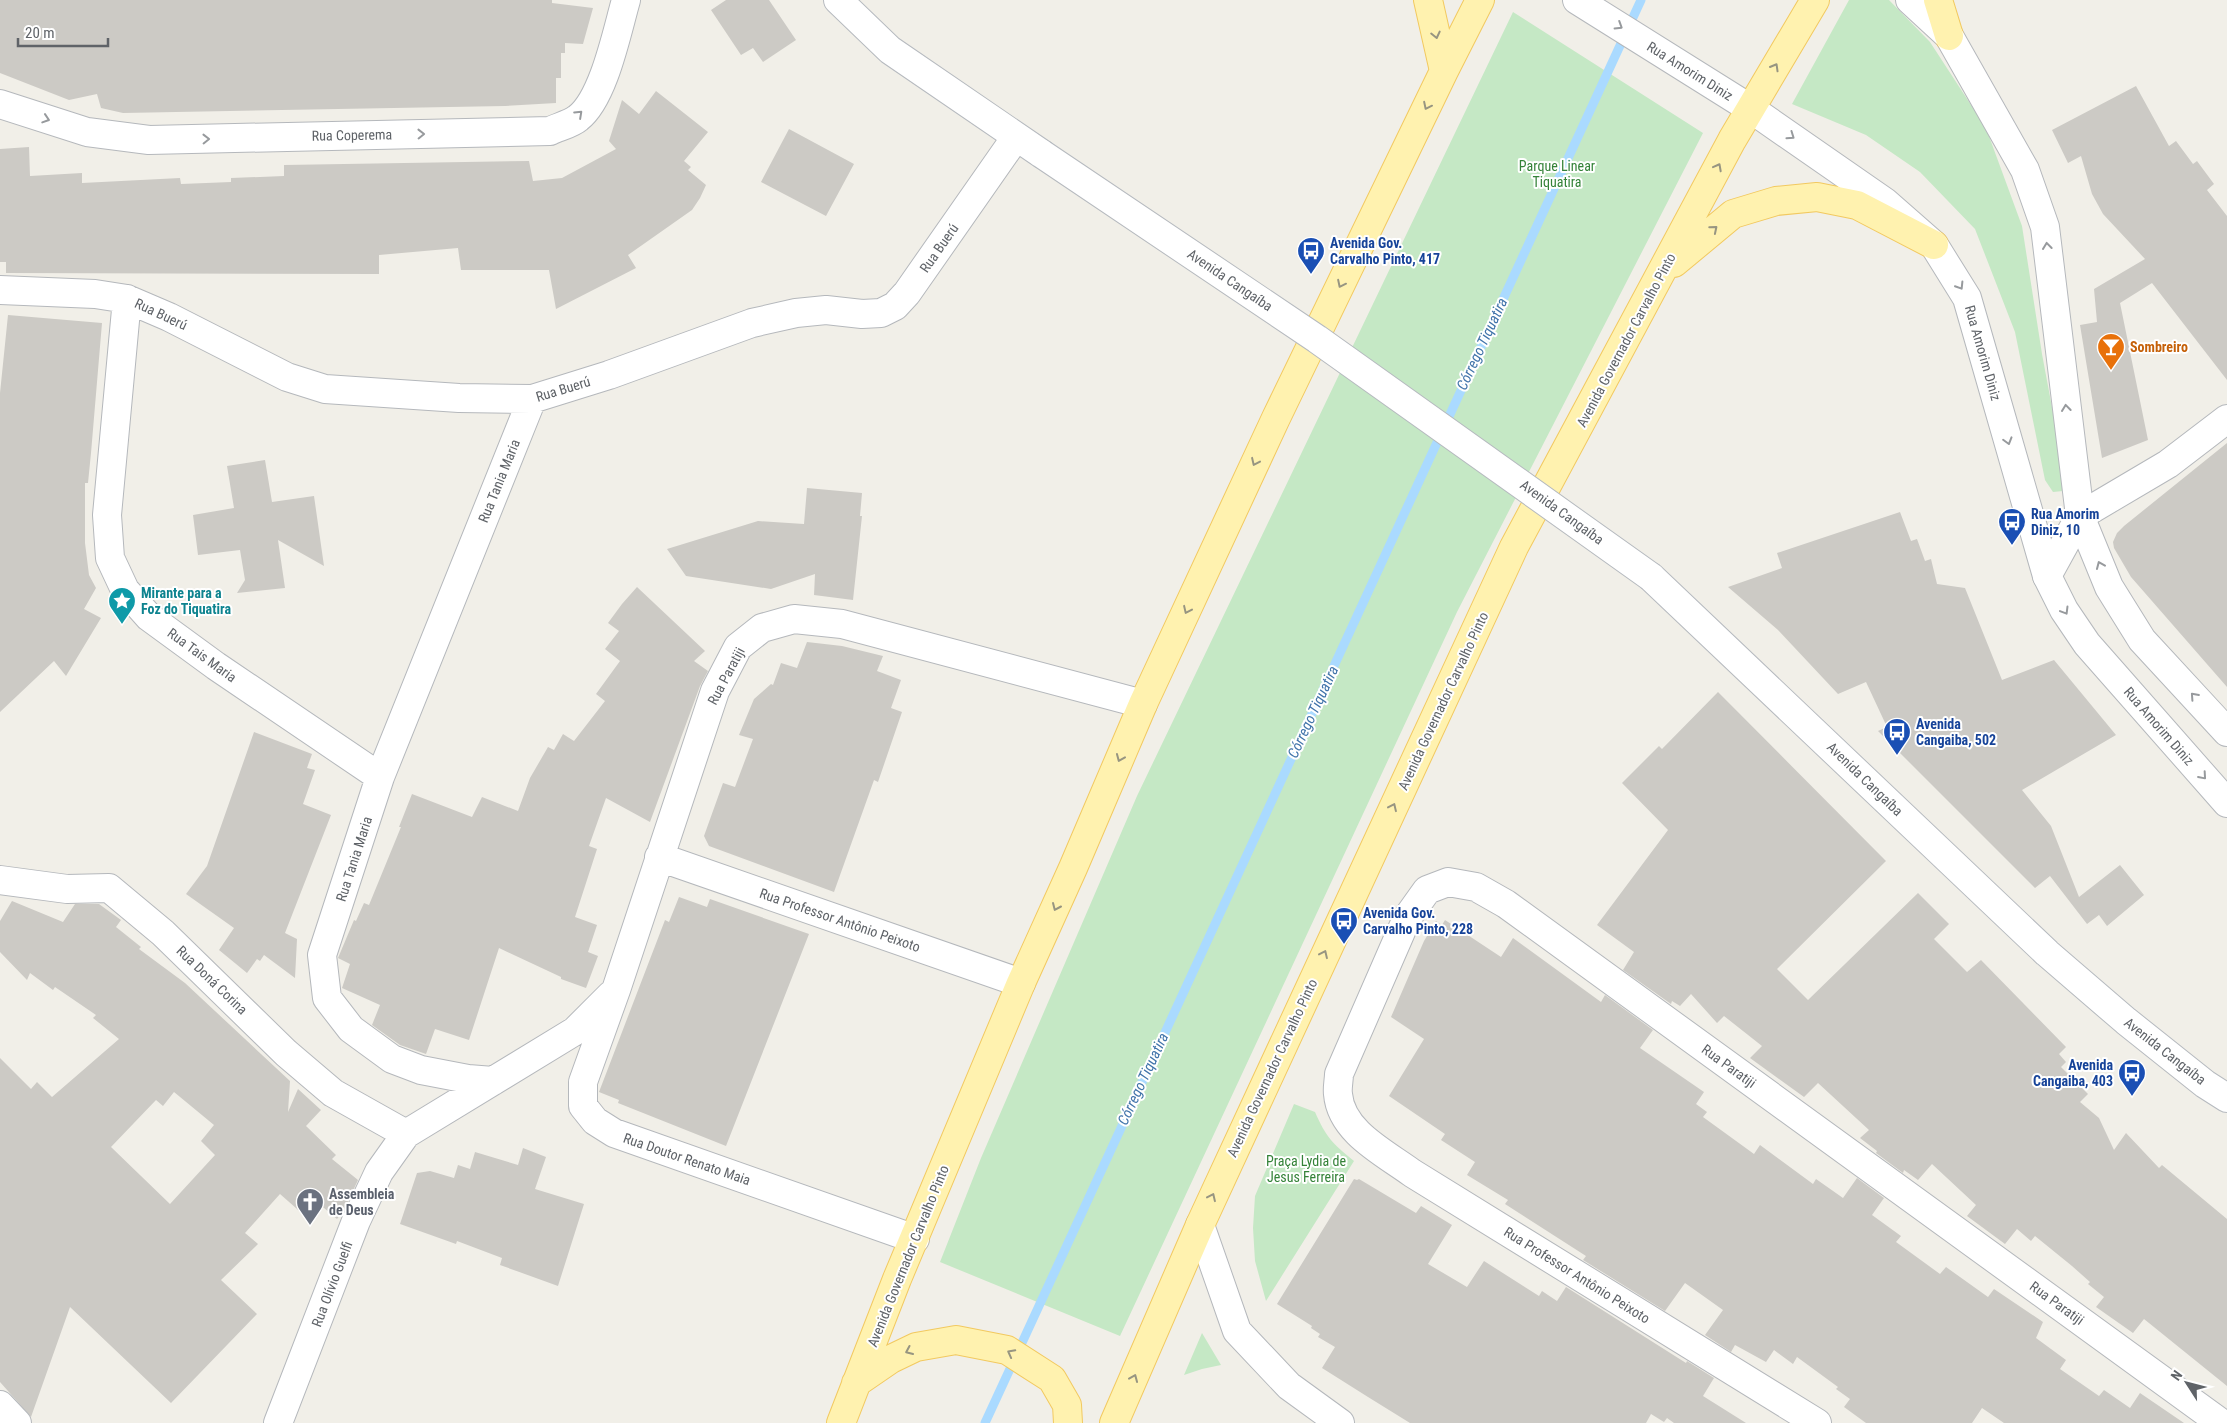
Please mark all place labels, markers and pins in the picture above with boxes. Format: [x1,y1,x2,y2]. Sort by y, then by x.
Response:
place label: Avenida Gov. Carvalho Pinto, 417 [1330,235,1440,267]
bus stop icon: Avenida Gov. Carvalho Pinto, 417 [1296,236,1326,275]
bar icon: Sombreiro [2096,332,2126,371]
place label: Sombreiro [2130,339,2188,355]
place label: Rua Amorim Diniz, 10 [2031,506,2099,538]
bus stop icon: Rua Amorim Diniz, 10 [1997,507,2027,546]
place label: Mirante para a Foz do Tiquatira [141,585,231,617]
place icon: Mirante para a Foz do Tiquatira [107,586,137,625]
place label: Avenida Cangaiba, 502 [1916,716,1996,748]
bus stop icon: Avenida Cangaiba, 502 [1882,717,1912,756]
place label: Avenida Gov. Carvalho Pinto, 228 [1363,905,1473,937]
bus stop icon: Avenida Gov. Carvalho Pinto, 228 [1329,906,1359,945]
place label: Avenida Cangaiba, 403 [2033,1057,2113,1089]
bus stop icon: Avenida Cangaiba, 403 [2117,1058,2147,1097]
place label: Assembleia de Deus [329,1186,395,1218]
church icon: Assembleia de Deus [295,1187,325,1226]

